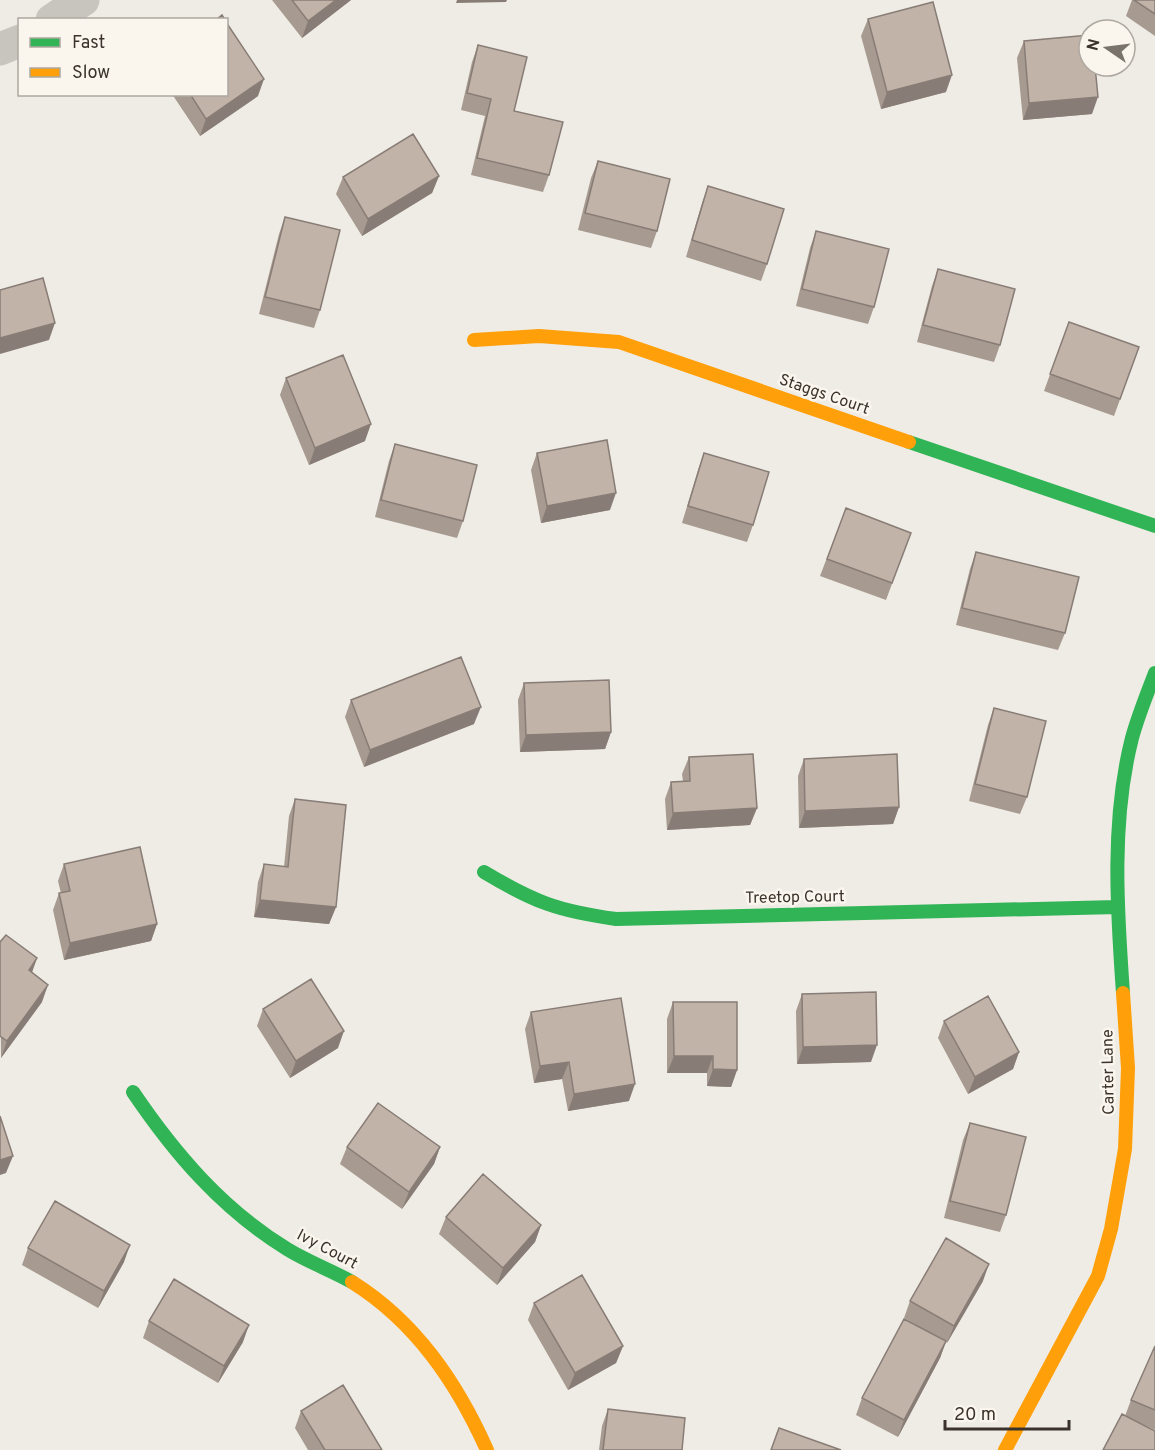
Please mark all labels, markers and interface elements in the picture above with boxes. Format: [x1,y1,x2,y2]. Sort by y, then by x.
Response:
legend [18,18,228,96]
north arrow [1077,18,1137,78]
text: Fast [72,32,105,55]
text: N [1083,37,1105,53]
text: Slow [72,62,110,85]
street label: Staggs Court [776,370,872,420]
street label: Treetop Court [745,887,845,909]
street label: Carter Lane [1098,1029,1120,1115]
street label: Ivy Court [293,1226,361,1274]
scale bar [945,1393,1070,1431]
text: 20 m [954,1404,996,1427]

